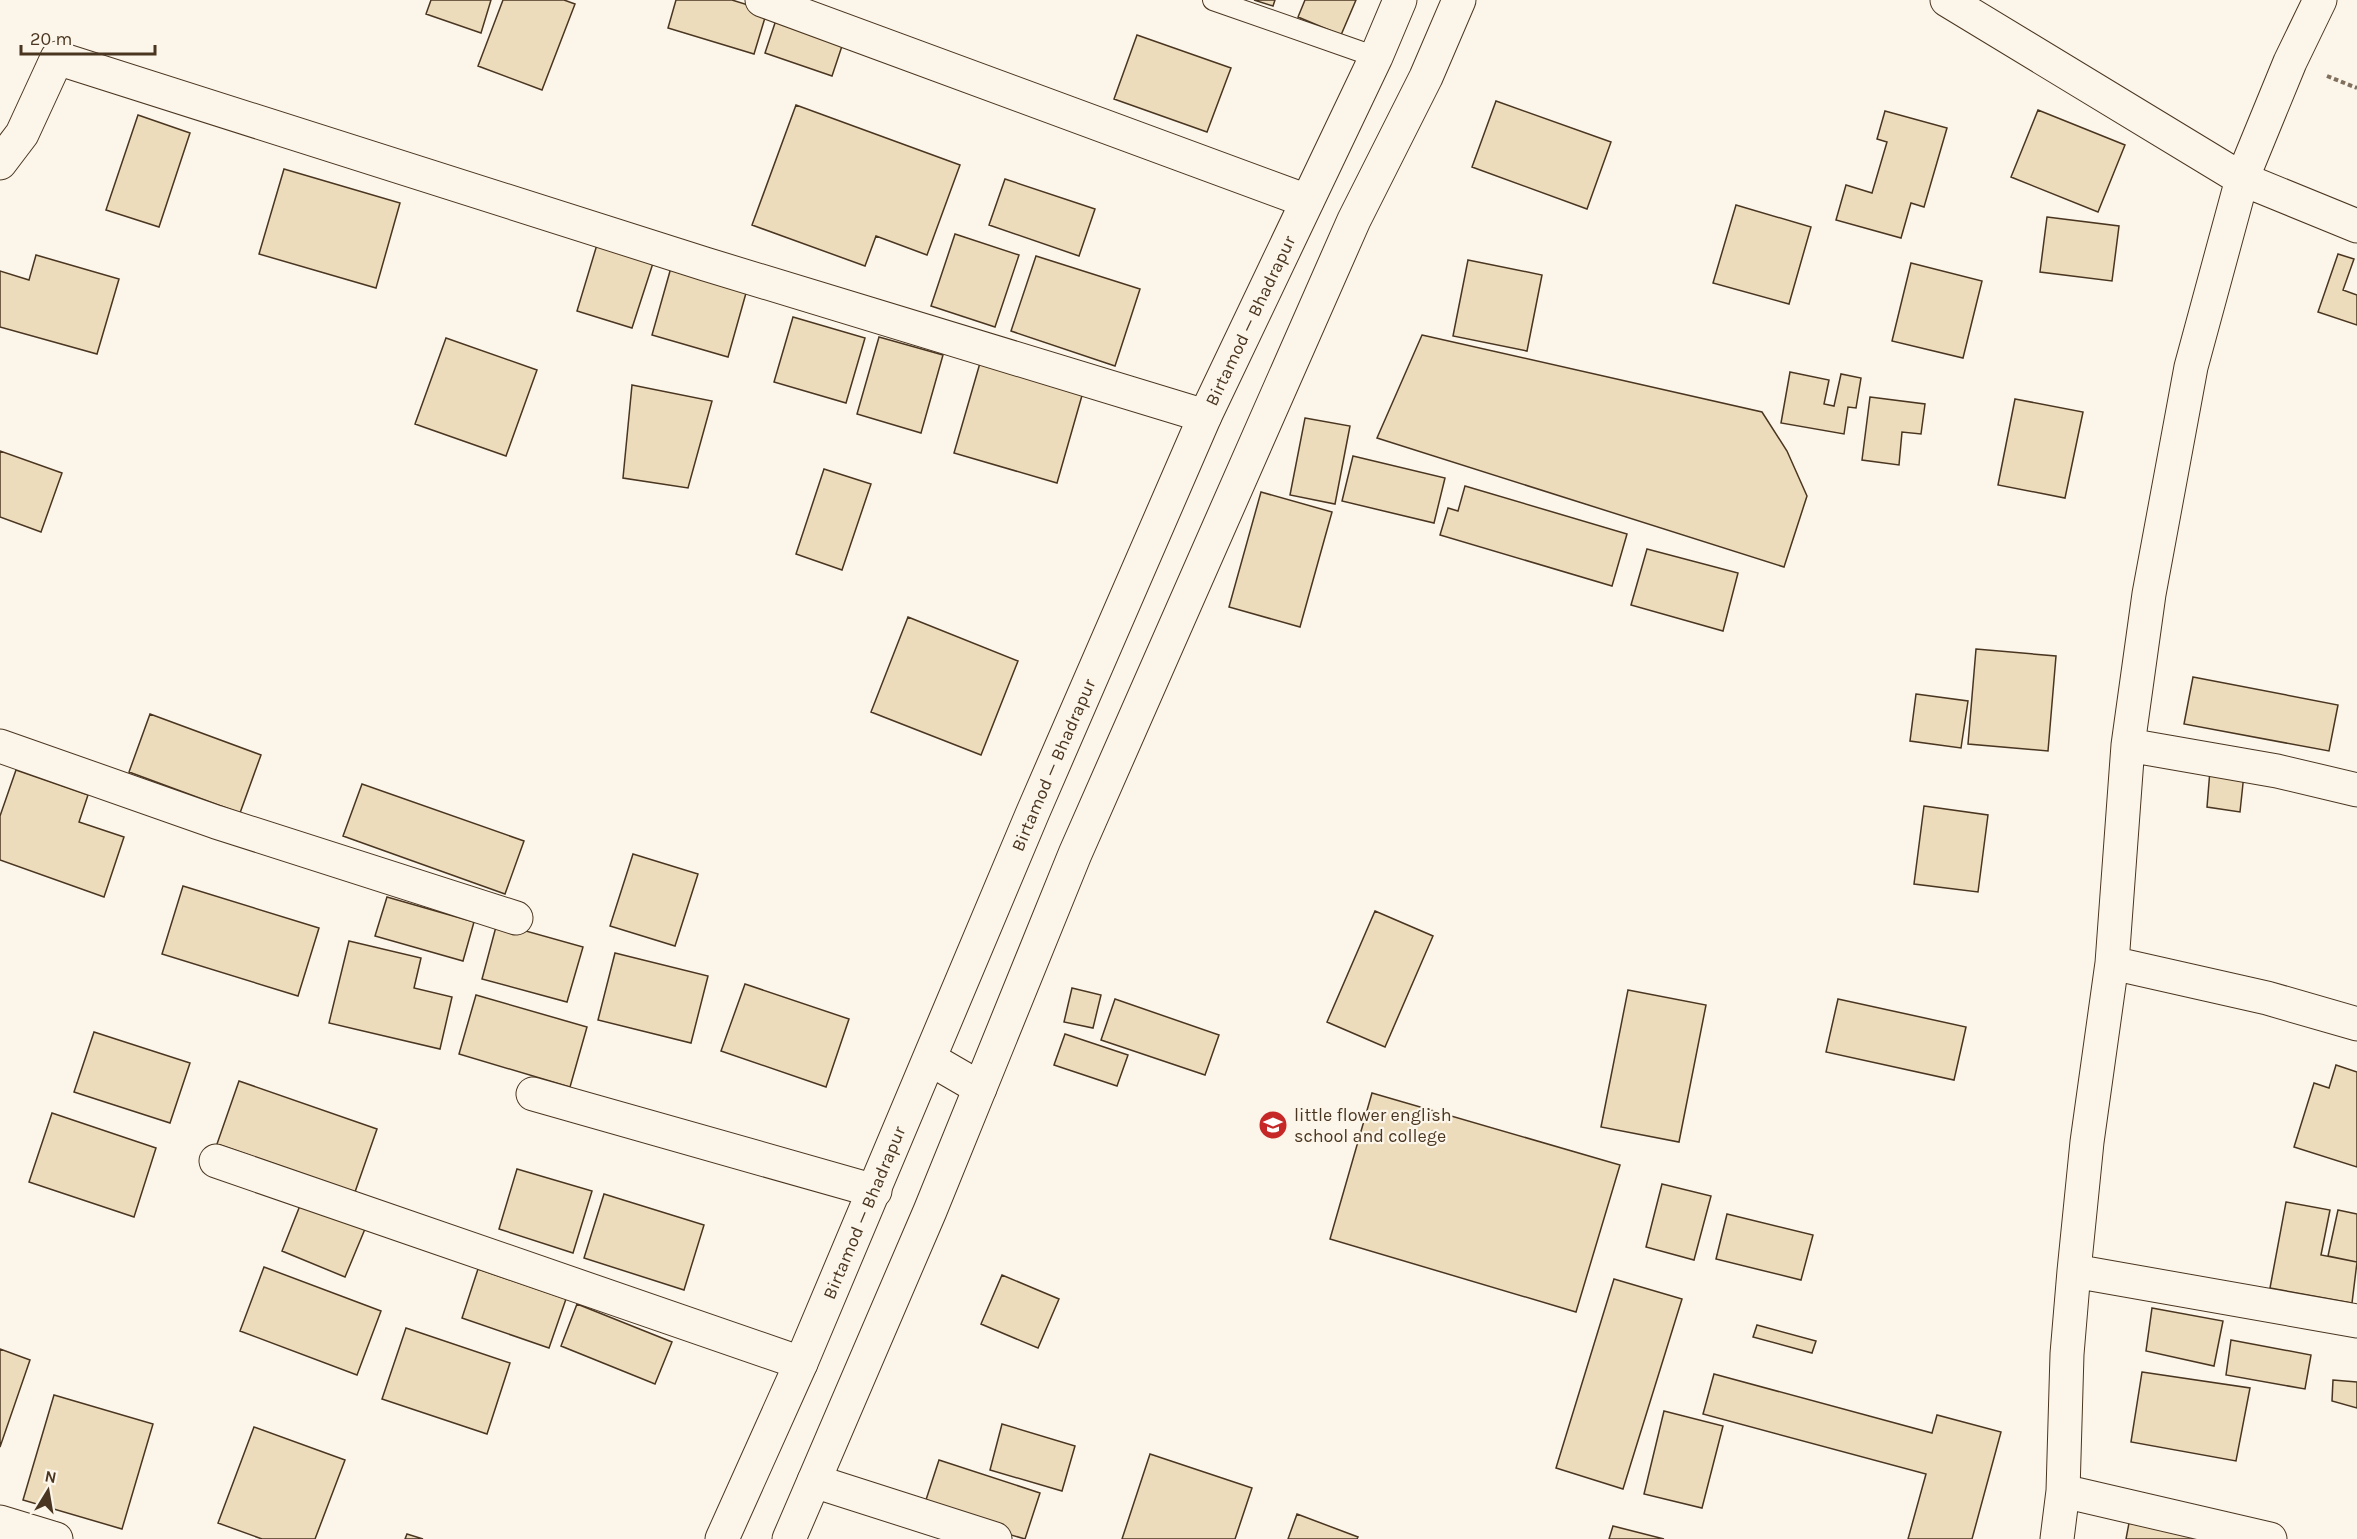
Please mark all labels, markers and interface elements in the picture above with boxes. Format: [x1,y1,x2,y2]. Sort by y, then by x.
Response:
scale bar [21,18,154,56]
text: 20 m [30,28,72,50]
street label: Birtamod — Bhadrapur [1200,232,1300,409]
street label: Birtamod — Bhadrapur [1007,675,1101,855]
place label: little flower english school and college [1294,1104,1452,1147]
school or university icon: little flower english school and college [1257,1109,1289,1141]
street label: Birtamod — Bhadrapur [818,1122,911,1303]
north arrow [18,1461,78,1521]
text: N [43,1466,58,1487]

